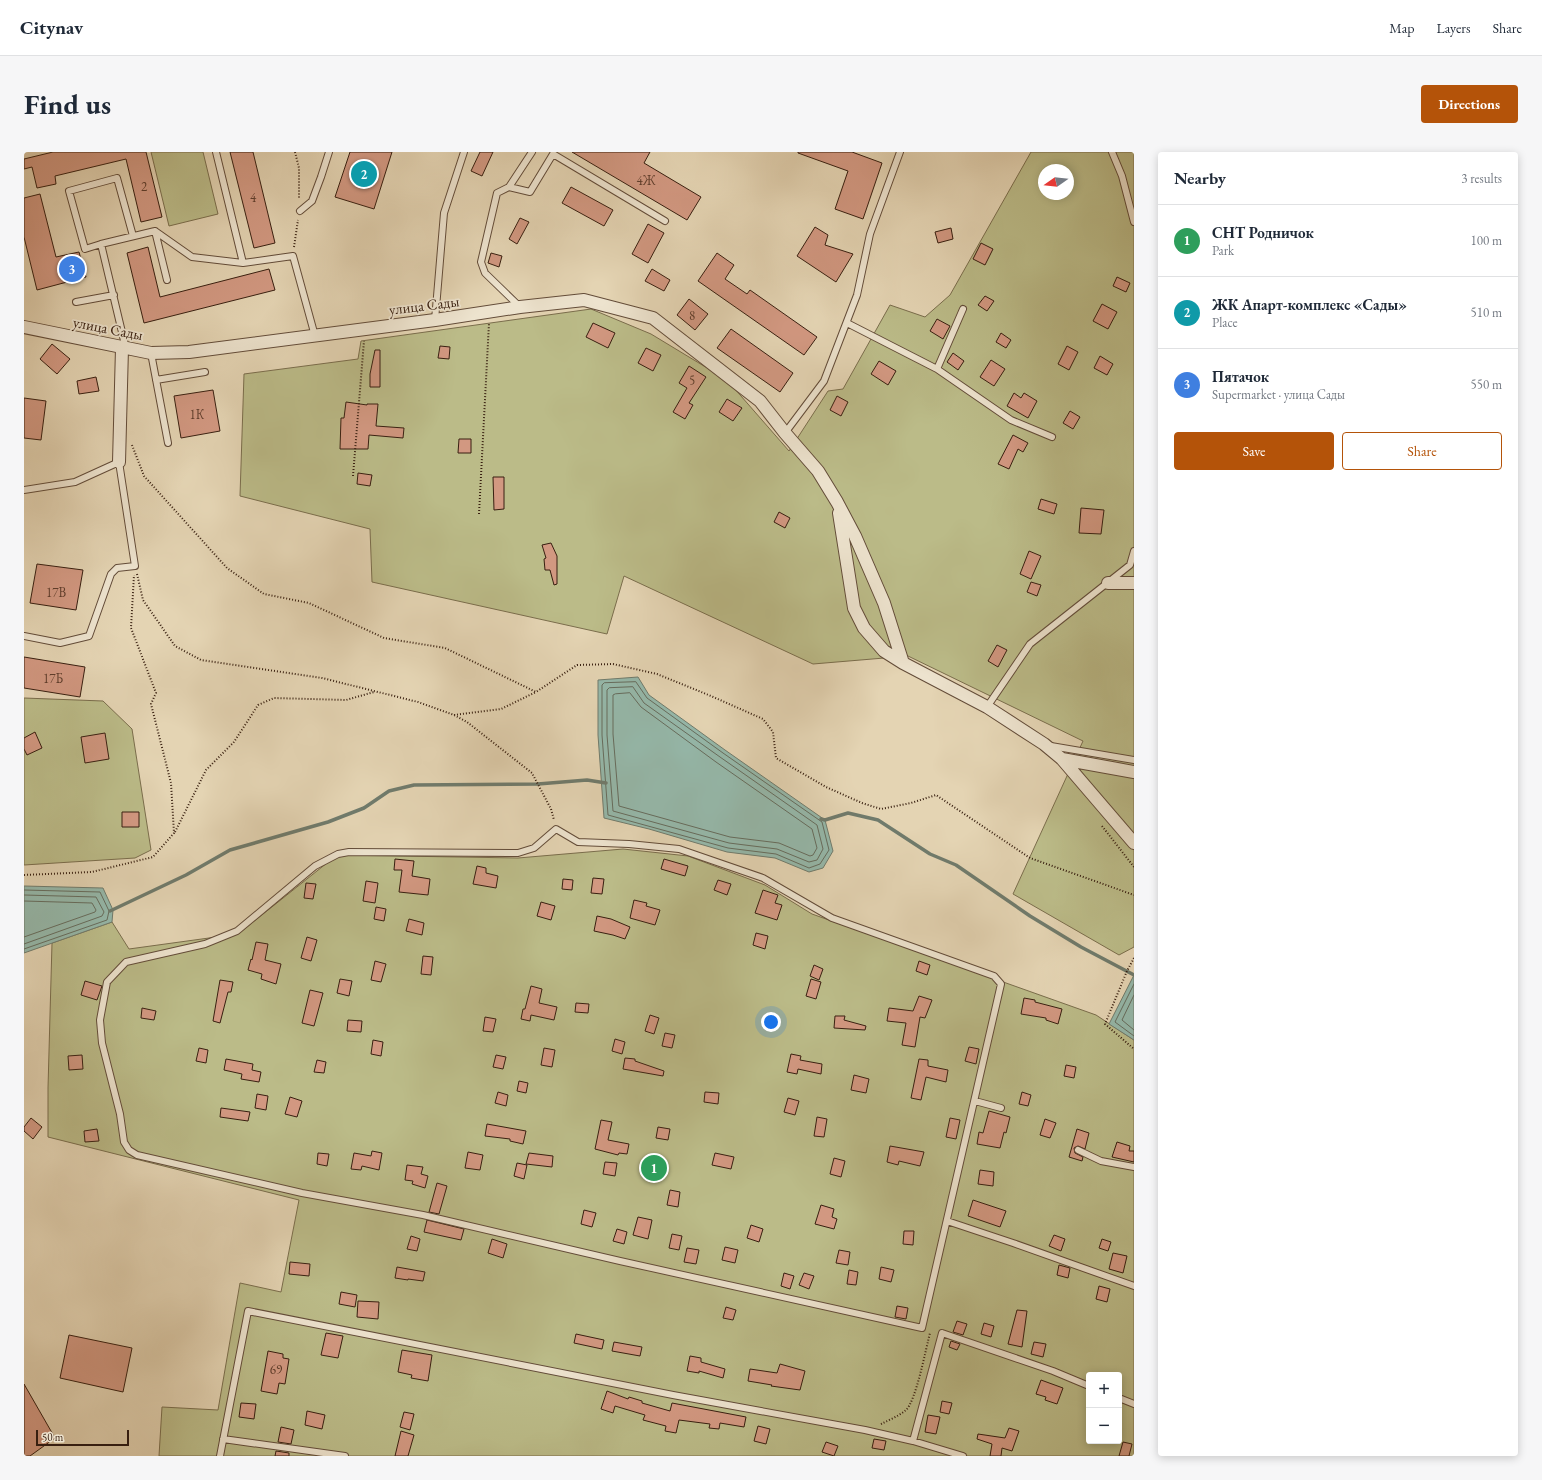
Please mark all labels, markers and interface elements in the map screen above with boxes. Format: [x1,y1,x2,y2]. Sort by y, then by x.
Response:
text: Citynav [20,15,83,40]
text: Map [1389,19,1414,37]
text: Layers [1436,19,1471,37]
text: Share [1493,19,1522,37]
button: Directions [1421,85,1518,123]
text: Find us [24,86,111,122]
pin: 2 [351,159,377,189]
north arrow [1038,164,1074,200]
text: Nearby [1174,167,1226,189]
text: 3 results [1461,170,1502,187]
house number: 4Ж [636,172,656,189]
house number: 2 [141,178,148,195]
house number: 4 [250,189,257,206]
text: СНТ Родничок [1212,223,1314,242]
text: 1 [1184,232,1190,249]
text: 100 m [1471,232,1502,249]
text: Park [1212,242,1234,259]
pin: 3 [59,254,85,284]
street label: улица Сады [388,291,460,319]
text: ЖК Апарт-комплекс «Сады» [1212,295,1407,314]
text: 2 [1184,304,1190,321]
text: 510 m [1471,304,1502,321]
house number: 8 [689,307,695,324]
street label: улица Сады [72,312,144,344]
text: Place [1212,314,1238,331]
text: Пятачок [1212,367,1269,386]
house number: 5 [689,372,695,389]
text: 3 [1184,376,1190,393]
text: 550 m [1471,376,1502,393]
text: Supermarket · улица Сады [1212,386,1345,403]
house number: 1К [190,406,205,423]
button: Save [1174,432,1334,470]
button: Share [1342,432,1502,470]
house number: 17В [46,584,66,601]
house number: 17Б [43,670,63,687]
your location [761,1012,781,1032]
pin: 1 [641,1153,667,1183]
house number: 69 [270,1361,283,1378]
map controls [1086,1372,1122,1444]
button: + [1086,1372,1122,1408]
button: − [1086,1408,1122,1444]
scale bar [36,1428,129,1447]
text: 50 m [42,1430,63,1444]

